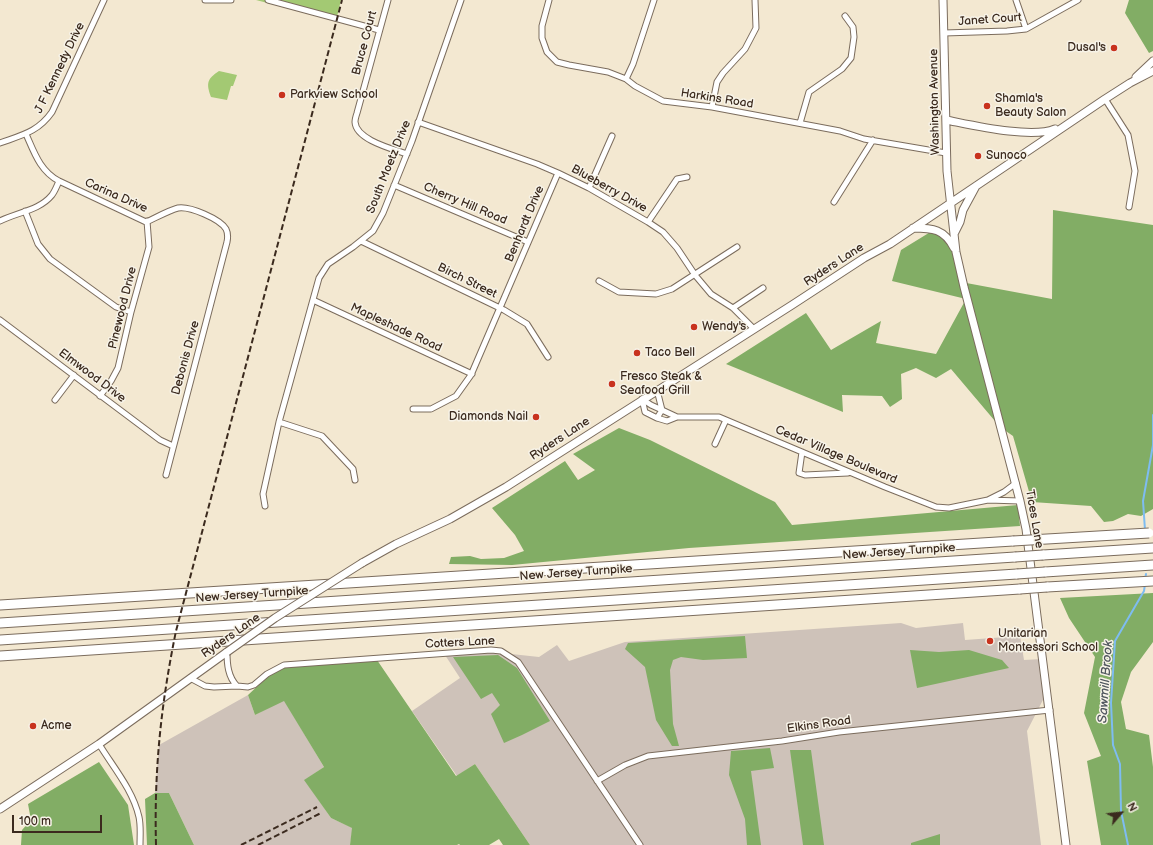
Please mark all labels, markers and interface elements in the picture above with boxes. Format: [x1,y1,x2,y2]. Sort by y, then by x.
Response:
street label: Bruce Court [349,9,381,77]
street label: Janet Court [958,11,1022,29]
street label: J F Kennedy Drive [32,20,88,116]
place label: Dusal's [1067,41,1106,55]
marker: Dusal's [1109,43,1119,53]
street label: Washington Avenue [927,49,943,155]
street label: Harkins Road [680,86,754,112]
place label: Parkview School [290,88,378,102]
marker: Parkview School [277,90,287,100]
place label: Shamla's Beauty Salon [995,92,1066,120]
marker: Shamla's Beauty Salon [982,101,992,111]
street label: South Moetz Drive [364,118,414,216]
place label: Sunoco [986,149,1027,163]
marker: Sunoco [973,151,983,161]
street label: Blueberry Drive [568,162,650,216]
street label: Carina Drive [82,176,150,216]
street label: Cherry Hill Road [421,180,509,228]
street label: Benhardt Drive [502,184,548,264]
street label: Ryders Lane [801,240,867,290]
street label: Birch Street [435,260,499,302]
street label: Pinewood Drive [106,265,140,351]
street label: Mapleshade Road [348,300,444,356]
street label: Debonis Drive [169,319,203,397]
place label: Wendy's [702,320,746,334]
marker: Wendy's [689,322,699,332]
street label: Elmwood Drive [56,346,128,406]
place label: Taco Bell [645,346,695,360]
marker: Taco Bell [632,348,642,358]
place label: Fresco Steak & Seafood Grill [620,370,702,398]
marker: Fresco Steak & Seafood Grill [607,379,617,389]
place label: Diamonds Nail [449,410,528,424]
marker: Diamonds Nail [531,412,541,422]
street label: Ryders Lane [527,414,593,464]
street label: Cedar Village Boulevard [773,423,899,487]
street label: Tices Lane [1022,488,1046,550]
street label: New Jersey Turnpike [842,541,956,563]
street label: New Jersey Turnpike [519,562,633,584]
street label: New Jersey Turnpike [195,584,309,606]
street label: Ryders Lane [199,610,263,662]
place label: Unitarian Montessori School [998,627,1098,655]
street label: Cotters Lane [425,634,495,652]
marker: Unitarian Montessori School [985,636,995,646]
water label: Sawmill Brook [1095,640,1117,724]
street label: Elkins Road [786,713,852,737]
place label: Acme [41,719,72,733]
marker: Acme [28,721,38,731]
north arrow [1101,793,1141,833]
text: N [1124,800,1140,814]
scale bar [14,807,104,833]
text: 100 m [19,814,51,829]

